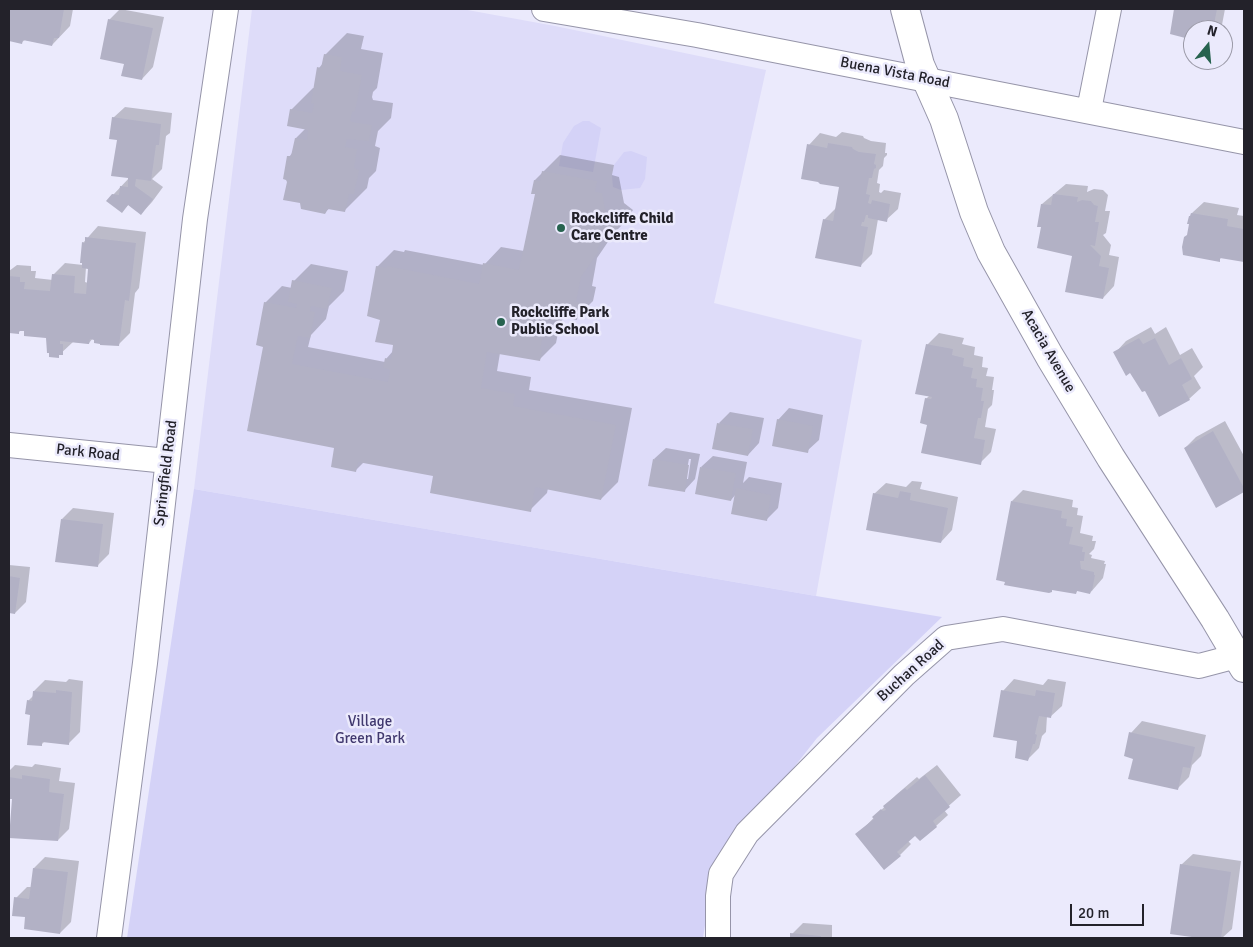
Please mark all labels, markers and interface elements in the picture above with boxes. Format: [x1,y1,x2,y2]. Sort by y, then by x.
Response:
north arrow [1183,20,1233,70]
text: N [1205,22,1219,41]
street label: Buena Vista Road [839,54,951,92]
place label: Rockcliffe Child Care Centre [571,210,674,245]
marker: Rockcliffe Child Care Centre [555,222,567,234]
place label: Rockcliffe Park Public School [511,304,609,339]
street label: Acacia Avenue [1017,306,1079,396]
marker: Rockcliffe Park Public School [495,316,507,328]
street label: Springfield Road [151,419,181,527]
street label: Park Road [55,441,121,465]
street label: Buchan Road [874,636,948,706]
park label: Village Green Park [335,713,405,748]
scale bar [1073,894,1147,926]
text: 20 m [1078,904,1109,922]

